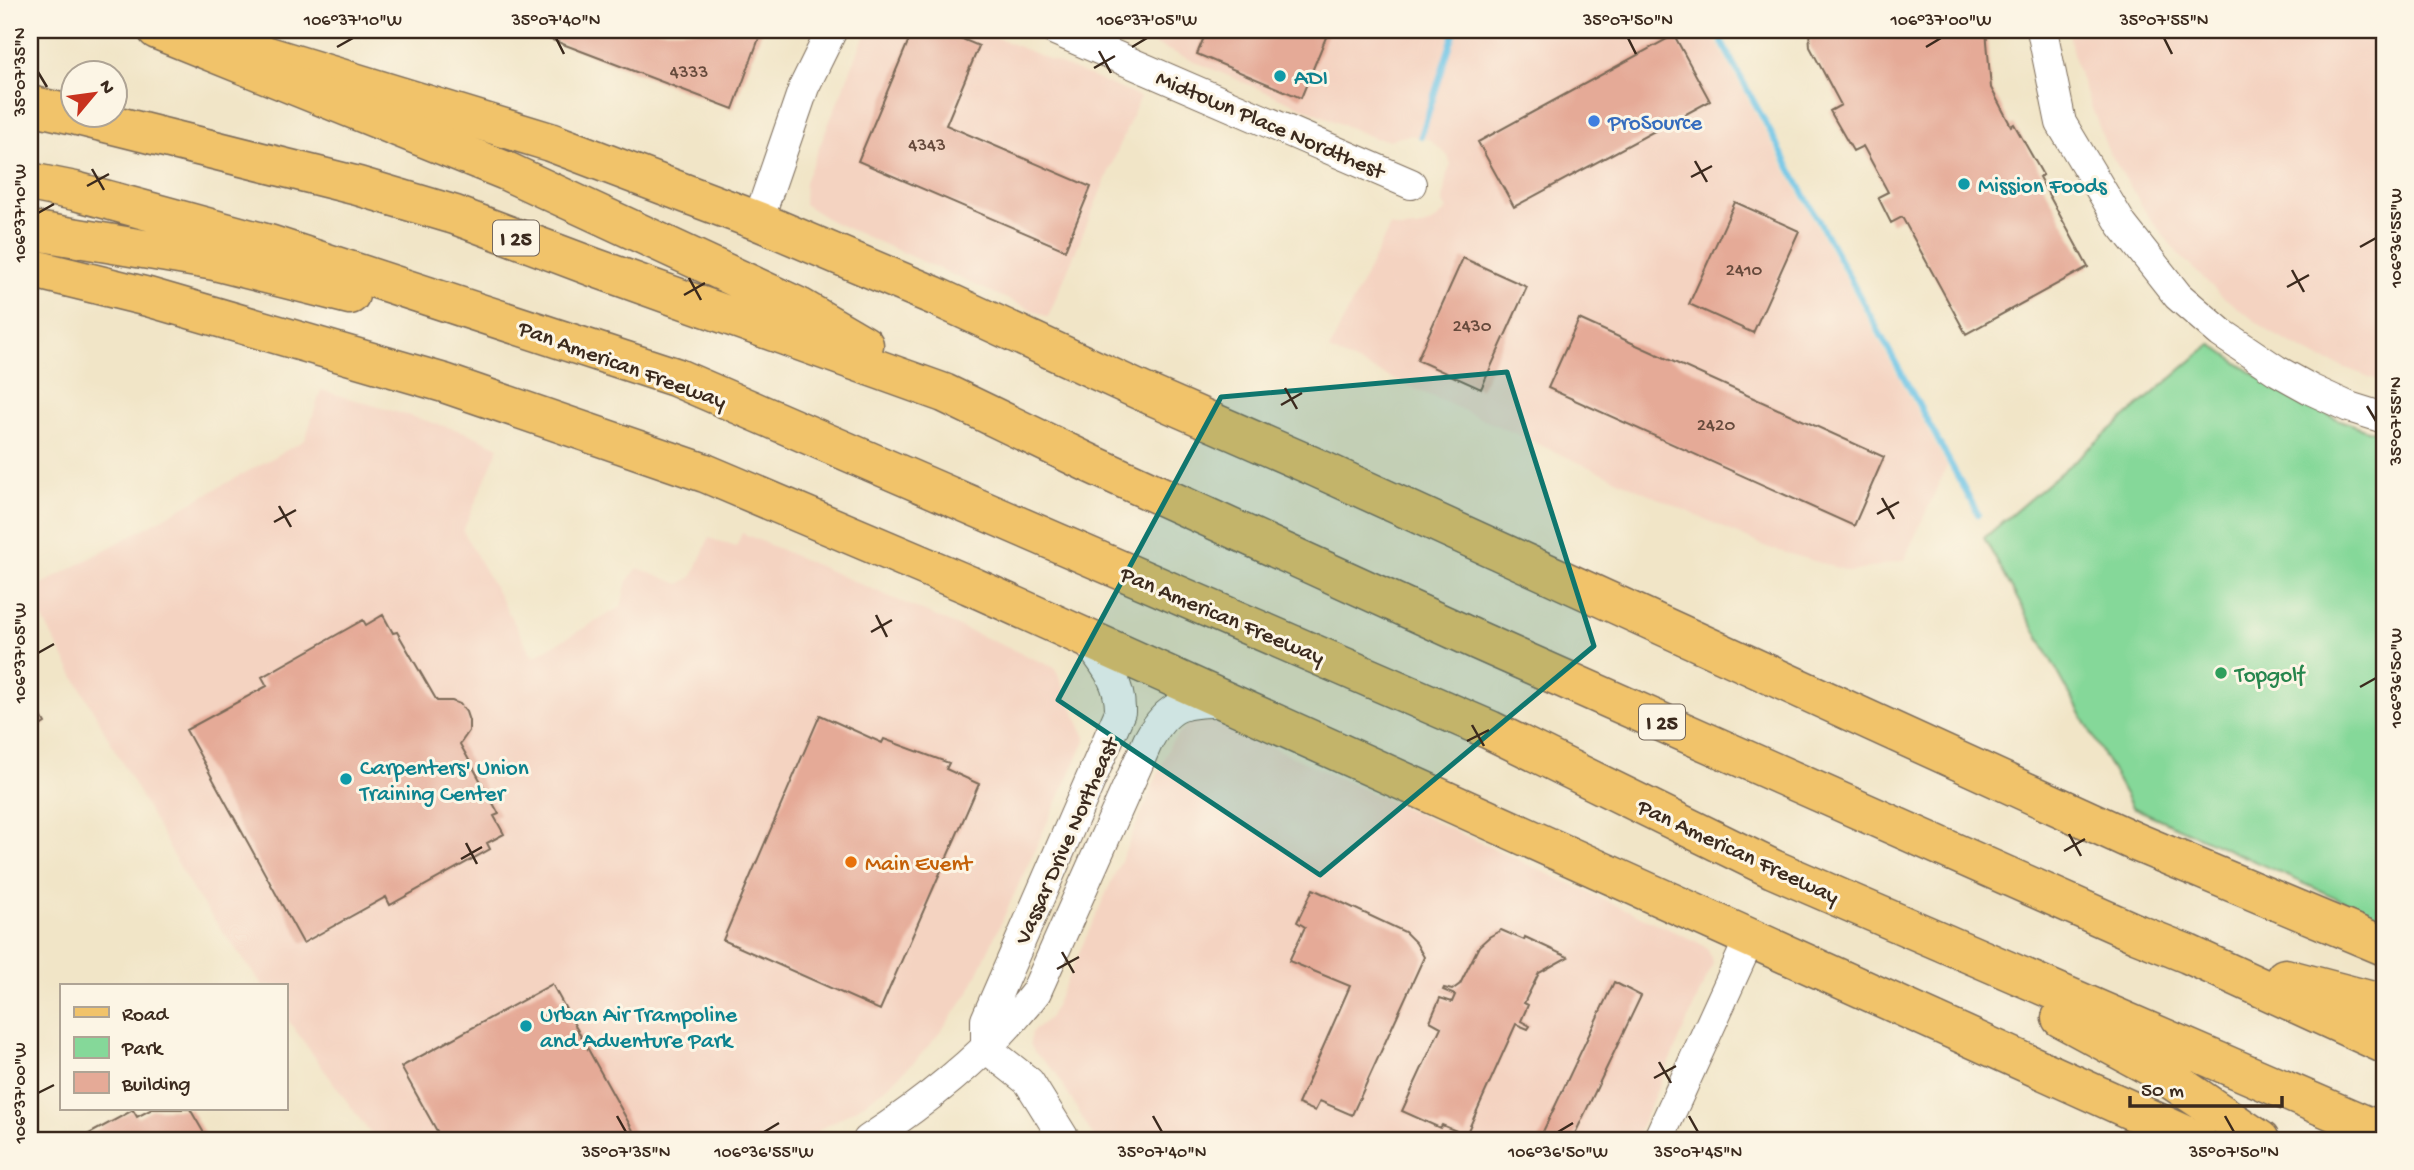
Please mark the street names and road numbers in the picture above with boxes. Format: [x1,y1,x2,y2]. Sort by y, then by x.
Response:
street label: Midtown Place Nordthest [1151,66,1389,187]
road number: I 25 [493,220,539,256]
street label: Pan American Freeway [513,316,729,416]
street label: Pan American Freeway [1115,562,1328,672]
road number: I 25 [1639,704,1685,740]
street label: Vassar Drive Northeast [1010,732,1127,950]
street label: Pan American Freeway [1632,794,1843,912]

